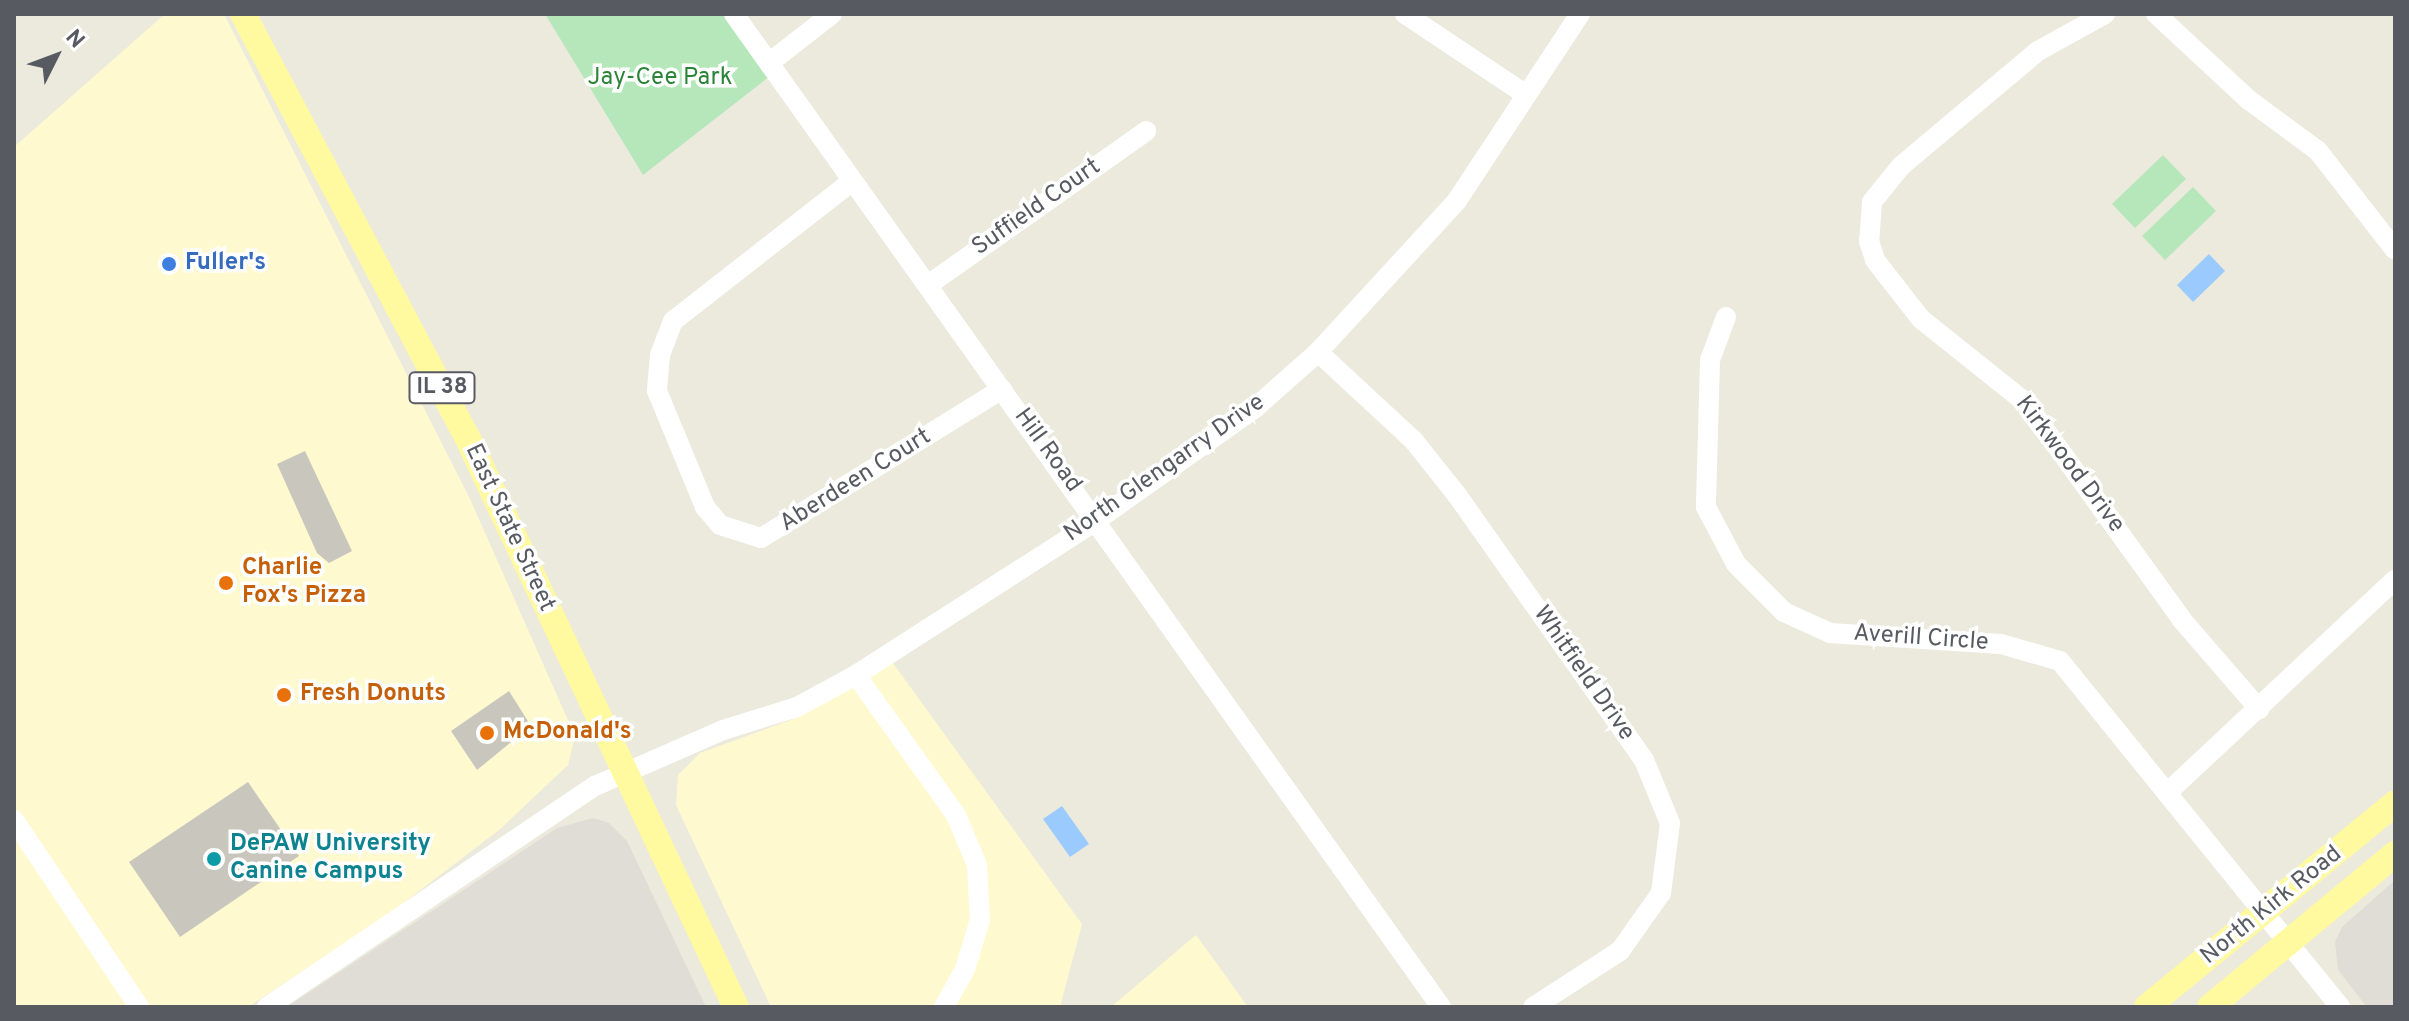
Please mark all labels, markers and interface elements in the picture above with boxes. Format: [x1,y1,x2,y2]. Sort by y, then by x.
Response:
north arrow [16,16,96,96]
text: N [59,25,90,55]
park label: Jay-Cee Park [587,65,733,93]
street label: Suffield Court [967,153,1107,263]
place label: Fuller's [185,250,266,278]
marker: Fuller's [160,255,178,273]
road number: IL 38 [408,370,476,406]
street label: North Glengarry Drive [1059,389,1271,549]
street label: Kirkwood Drive [2008,391,2130,539]
street label: Hill Road [1007,403,1087,499]
street label: Aberdeen Court [775,423,937,539]
street label: East State Street [458,440,560,616]
place label: Charlie Fox's Pizza [242,555,366,611]
marker: Charlie Fox's Pizza [217,574,235,592]
street label: Whitfield Drive [1526,601,1640,747]
street label: Averill Circle [1852,620,1990,658]
place label: Fresh Donuts [300,681,446,709]
marker: Fresh Donuts [275,686,293,704]
place label: McDonald's [503,719,632,747]
marker: McDonald's [478,724,496,742]
place label: DePAW University Canine Campus [230,831,431,887]
street label: North Kirk Road [2196,840,2348,972]
marker: DePAW University Canine Campus [205,850,223,868]

